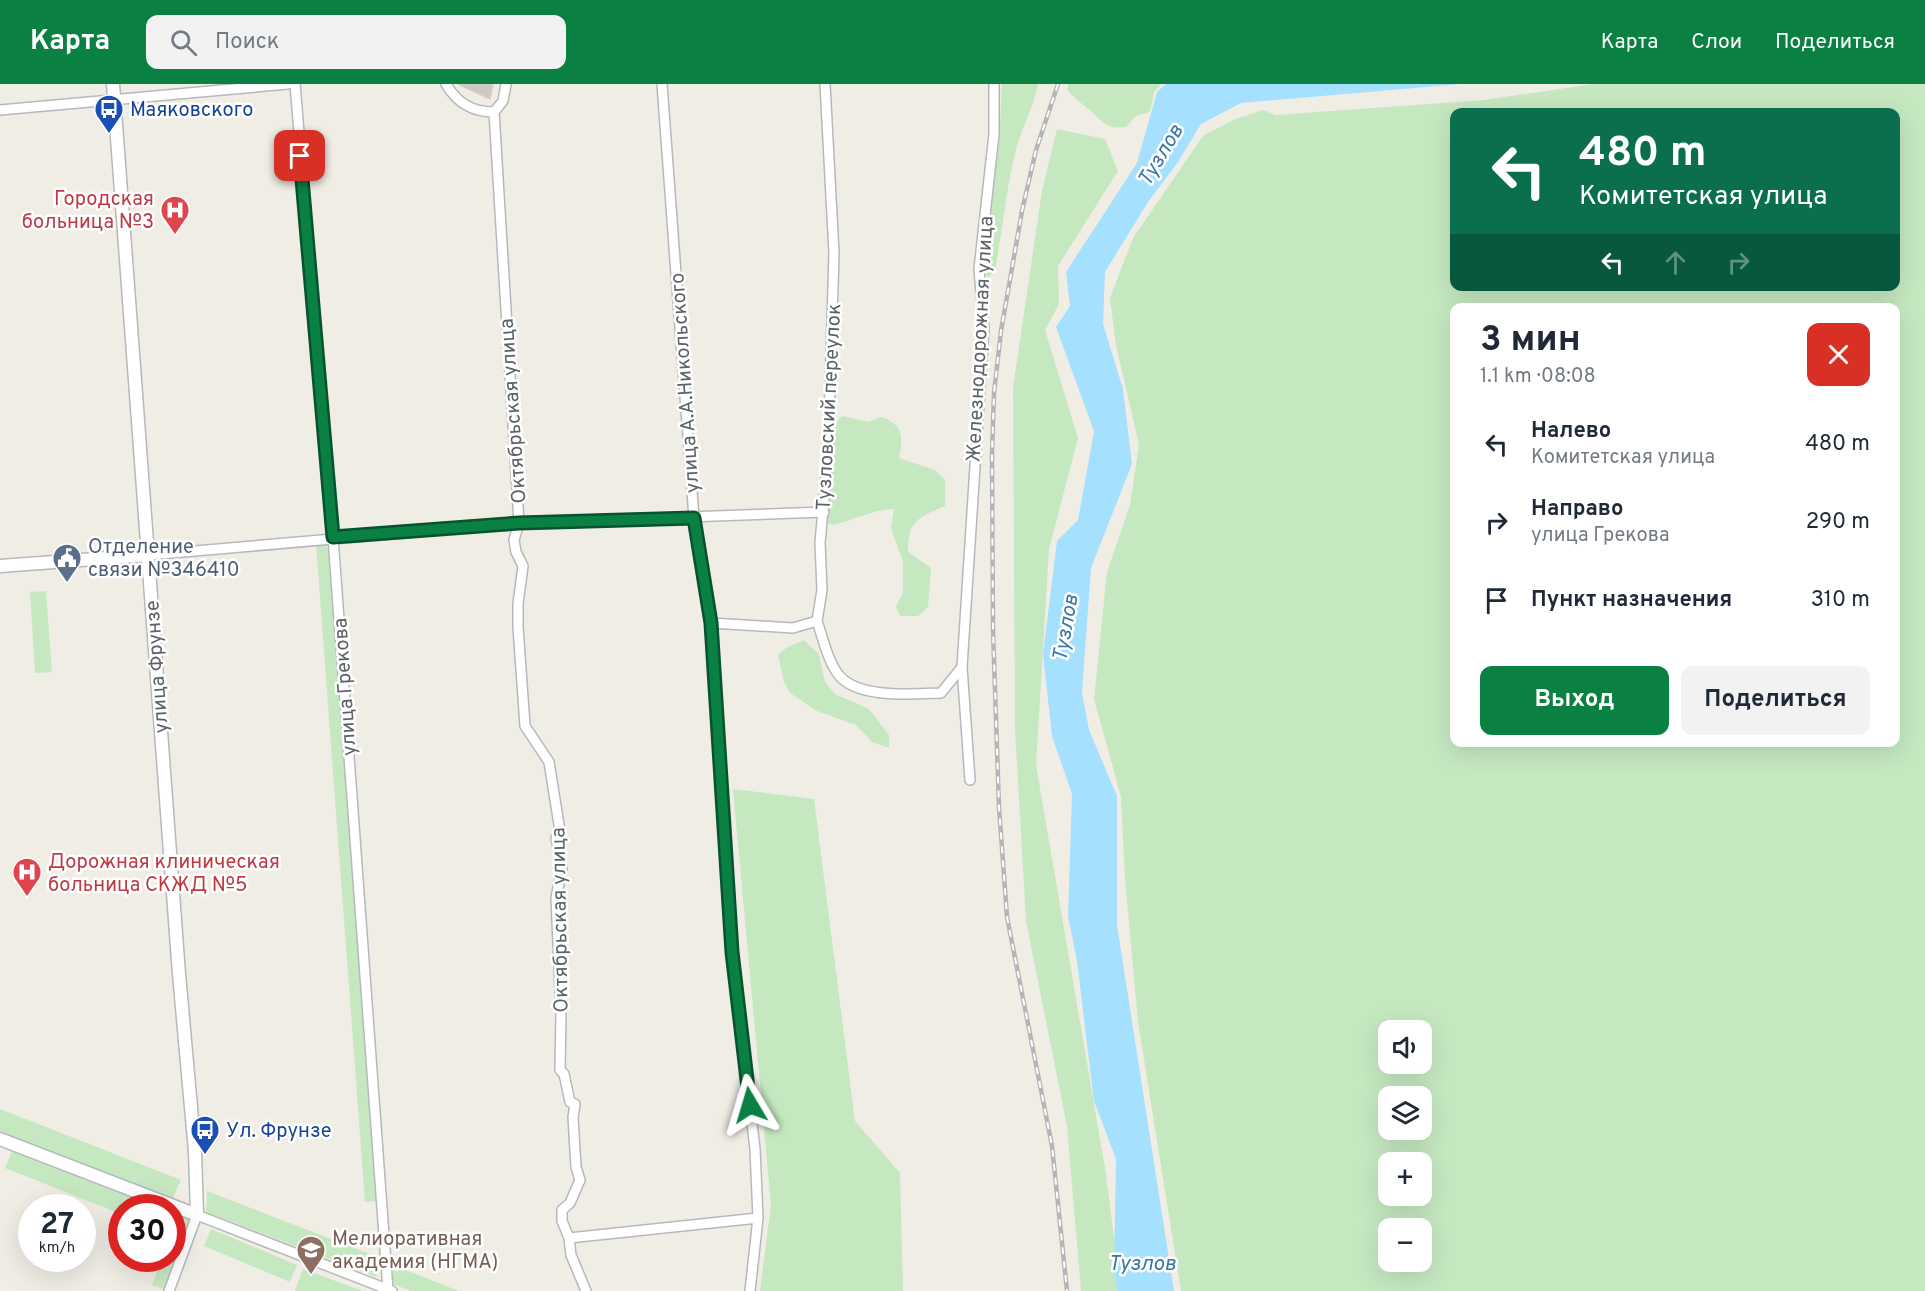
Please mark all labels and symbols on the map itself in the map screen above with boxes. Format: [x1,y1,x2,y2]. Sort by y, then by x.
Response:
bus stop icon: Маяковского [93,93,125,135]
place label: Маяковского [130,98,253,124]
water label: Тузлов [1132,119,1190,192]
pin [274,130,325,181]
place label: Городская больница №3 [22,187,154,236]
hospital icon: Городская больница №3 [159,194,191,236]
street label: Железнодорожная улица [962,215,1000,463]
street label: улица А.А.Никольского [665,272,707,494]
street label: Тузловский переулок [812,303,848,511]
street label: Октябрьская улица [495,318,533,504]
place label: Отделение связи №346410 [88,535,240,584]
public building icon: Отделение связи №346410 [51,542,83,584]
water label: Тузлов [1047,592,1086,664]
street label: улица Фрунзе [140,599,176,734]
street label: улица Грекова [328,617,364,757]
street label: Октябрьская улица [546,827,576,1013]
place label: Дорожная клиническая больница СКЖД №5 [48,850,280,899]
hospital icon: Дорожная клиническая больница СКЖД №5 [11,856,43,898]
position arrow [718,1073,782,1137]
bus stop icon: Ул. Фрунзе [189,1114,221,1156]
place label: Ул. Фрунзе [226,1119,332,1145]
speed limit sign: 30 [108,1194,186,1272]
place label: Мелиоративная академия (НГМА) [332,1227,498,1276]
school or university icon: Мелиоративная академия (НГМА) [295,1234,327,1276]
water label: Тузлов [1108,1251,1176,1278]

